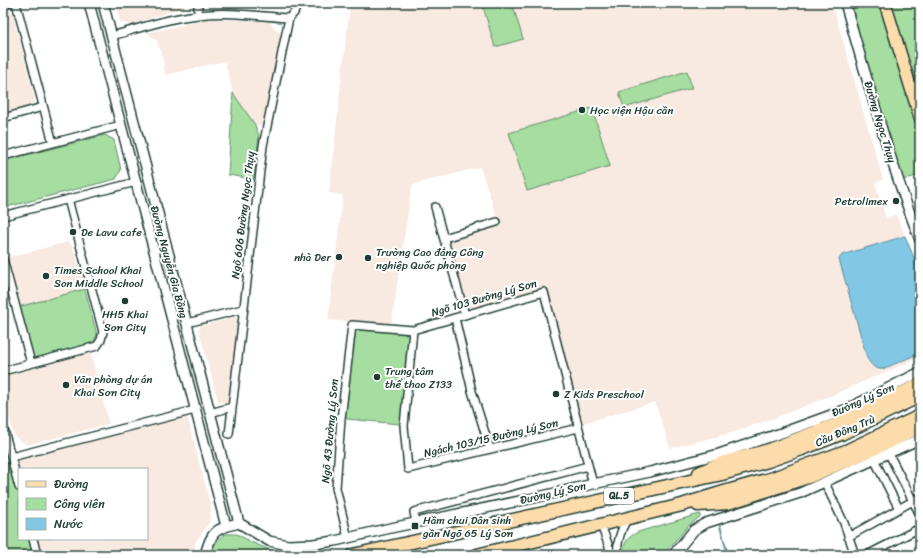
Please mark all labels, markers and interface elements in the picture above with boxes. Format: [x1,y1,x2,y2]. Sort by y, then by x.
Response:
street label: Đường Ngọc Thụy [859,79,902,166]
place label: Học viện Hậu cần [590,101,673,120]
marker: Học viện Hậu cần [577,105,587,115]
street label: Ngõ 606 Đường Ngọc Thụy [226,150,260,280]
place label: Petrolimex [835,192,888,211]
marker: Petrolimex [891,196,901,206]
street label: Đường Nguyễn Gia Bồng [145,204,193,321]
place label: De Lavu cafe [81,223,142,242]
marker: De Lavu cafe [68,227,78,237]
place label: Trường Cao đẳng Công nghiệp Quốc phòng [376,243,484,275]
place label: nhà Der [294,248,331,267]
marker: nhà Der [334,252,344,262]
marker: Trường Cao đẳng Công nghiệp Quốc phòng [363,253,373,263]
place label: Times School Khai Son Middle School [54,261,144,293]
marker: Times School Khai Son Middle School [41,271,51,281]
street label: Ngõ 103 Đường Lý Sơn [429,274,539,322]
marker: HH5 Khai Sơn City [120,296,130,306]
place label: HH5 Khai Sơn City [102,305,149,337]
place label: Trung tâm thể thao Z133 [385,362,452,394]
place label: Văn phòng dự án Khai Sơn City [74,370,153,402]
marker: Trung tâm thể thao Z133 [372,372,382,382]
street label: Ngõ 43 Đường Lý Sơn [316,378,344,484]
street label: Đường Lý Sơn [828,378,898,422]
marker: Văn phòng dự án Khai Sơn City [61,380,71,390]
place label: Z Kids Preschool [564,385,645,404]
marker: Z Kids Preschool [551,389,561,399]
street label: Cầu Đông Trù [812,410,878,452]
street label: Ngách 103/15 Đường Lý Sơn [422,413,560,463]
legend [18,468,148,540]
text: Đường [54,473,88,495]
street label: Đường Lý Sơn [518,476,588,510]
road number: QL.5 [604,488,634,504]
text: Công viên [54,493,105,515]
place label: Hầm chui Dân sinh gần Ngõ 65 Lý Sơn [422,511,513,543]
text: Nước [54,513,83,535]
marker: Hầm chui Dân sinh gần Ngõ 65 Lý Sơn [410,521,420,531]

